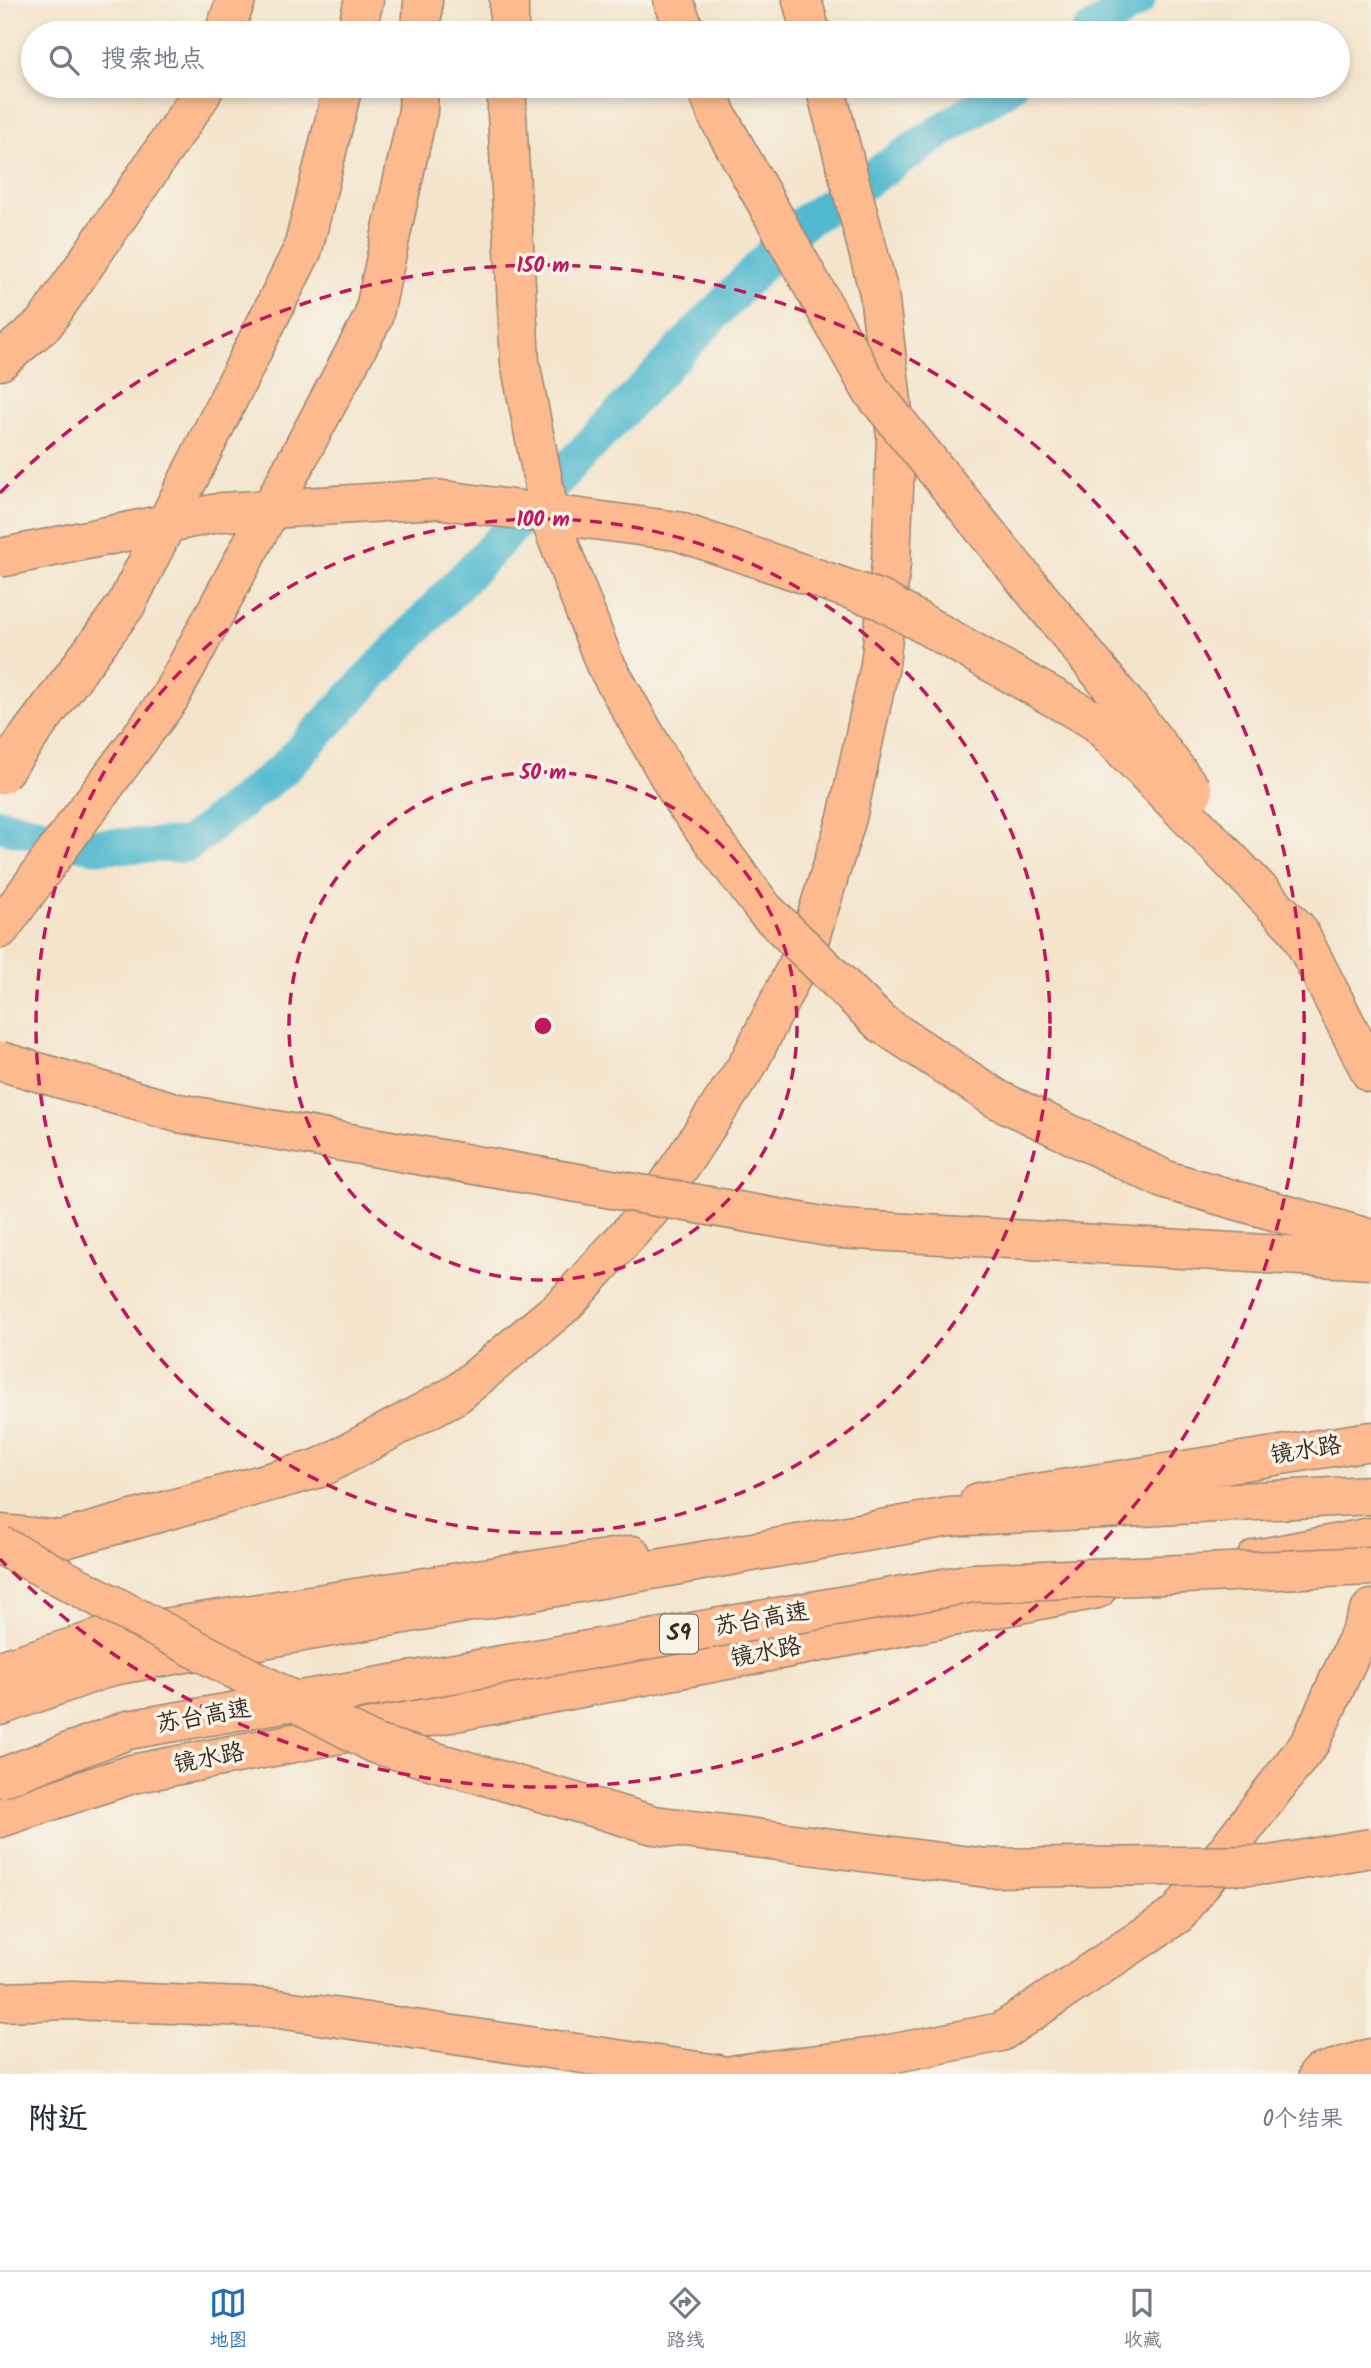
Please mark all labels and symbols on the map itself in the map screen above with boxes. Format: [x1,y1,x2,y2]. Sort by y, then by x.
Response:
text: 150 m [516,250,570,283]
text: 100 m [516,504,570,537]
text: 50 m [519,757,566,790]
centre of rings [531,1014,555,1038]
street label: 镜水路 [1267,1426,1345,1476]
street label: 苏台高速 [711,1592,813,1648]
road number: S9 [660,1614,698,1653]
street label: 镜水路 [727,1627,805,1679]
street label: 苏台高速 [153,1689,255,1745]
street label: 镜水路 [170,1733,248,1785]

